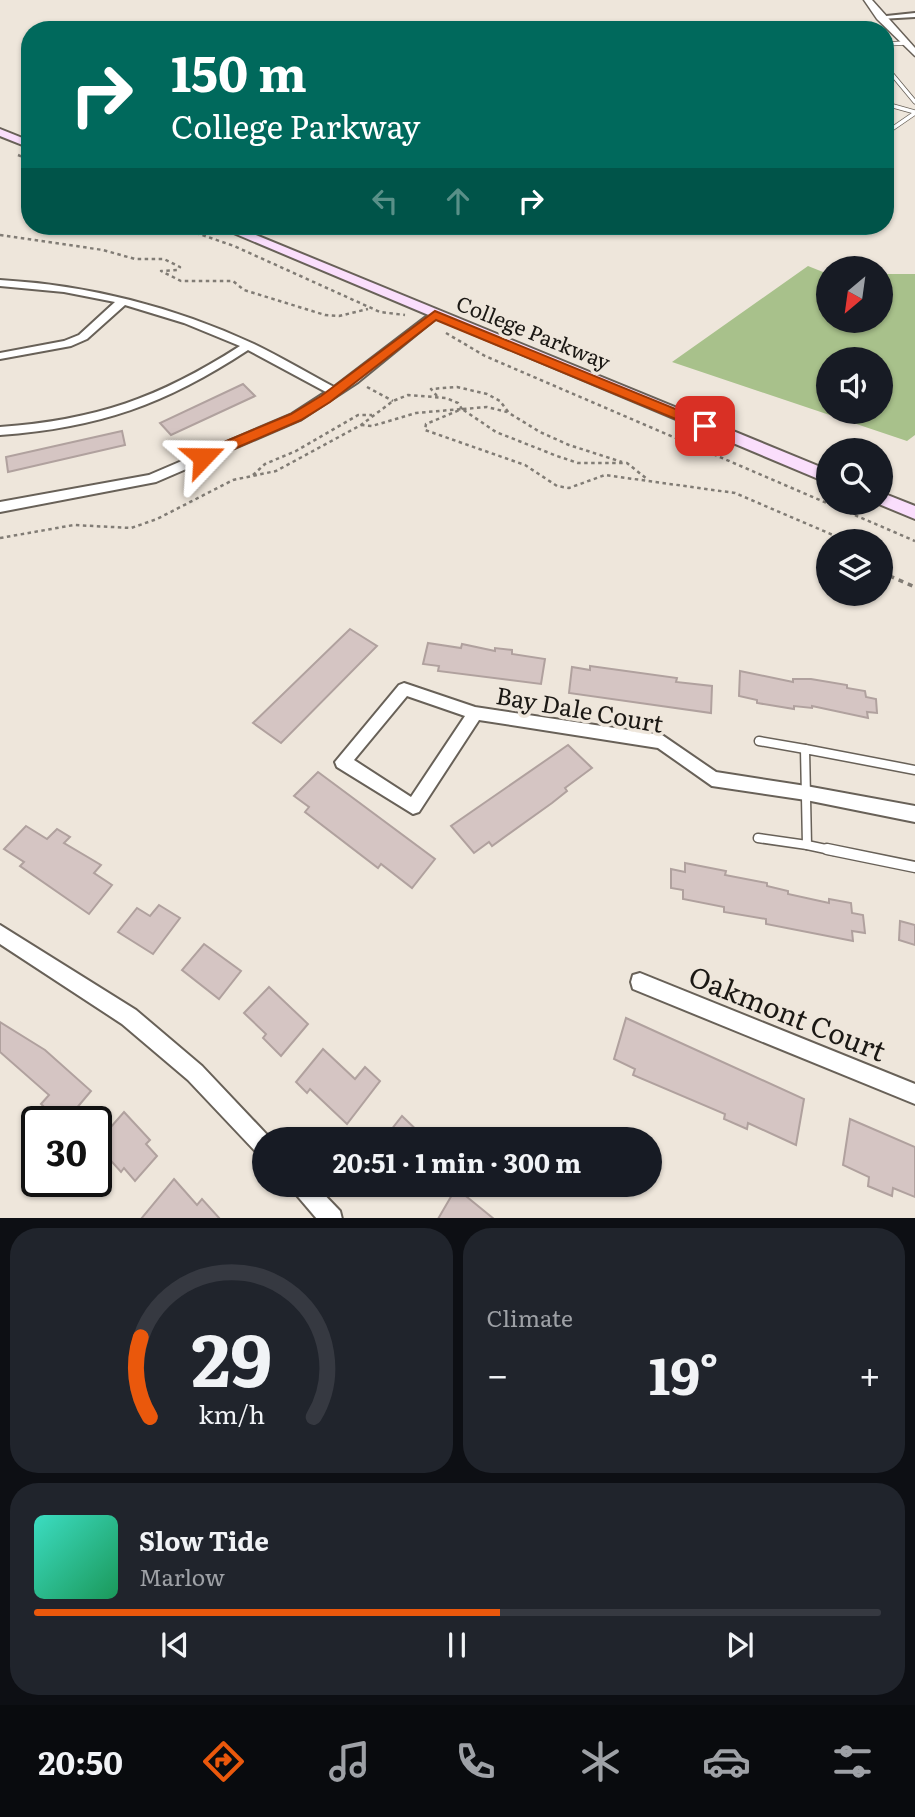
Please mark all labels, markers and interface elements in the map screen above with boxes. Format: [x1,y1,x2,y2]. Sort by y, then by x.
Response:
text: 150 m [171,34,307,107]
icon: right [56,49,147,140]
text: College Parkway [171,101,420,149]
icon: left [366,182,404,220]
icon: ahead [439,182,477,220]
icon: right [512,182,550,220]
north arrow [816,256,892,332]
map controls [816,256,893,606]
street label: College Parkway [452,286,617,376]
button: sound [816,347,893,424]
pin [675,396,735,456]
icon: arrive [686,407,724,445]
position arrow [166,420,240,494]
button: search [816,438,893,515]
button: layers [816,529,893,606]
street label: Bay Dale Court [494,676,667,740]
street label: Oakmont Court [683,953,893,1071]
speed limit sign: 30 [21,1106,112,1197]
text: 20:51 · 1 min · 300 m [333,1142,581,1181]
text: Climate [487,1300,573,1334]
text: 29 [191,1301,272,1409]
text: 19° [649,1334,719,1411]
text: − [487,1344,509,1401]
text: + [859,1344,881,1401]
text: km/h [198,1394,265,1431]
text: Slow Tide [139,1520,269,1559]
text: Marlow [139,1559,225,1593]
icon: previous [156,1626,194,1664]
icon: pause [438,1626,476,1664]
icon: next [721,1626,759,1664]
text: 20:50 [38,1737,123,1785]
icon: directions [199,1737,248,1786]
icon: music [325,1737,374,1786]
icon: phone [451,1737,500,1786]
icon: climate [576,1737,625,1786]
icon: car [702,1737,751,1786]
icon: filters [828,1737,877,1786]

